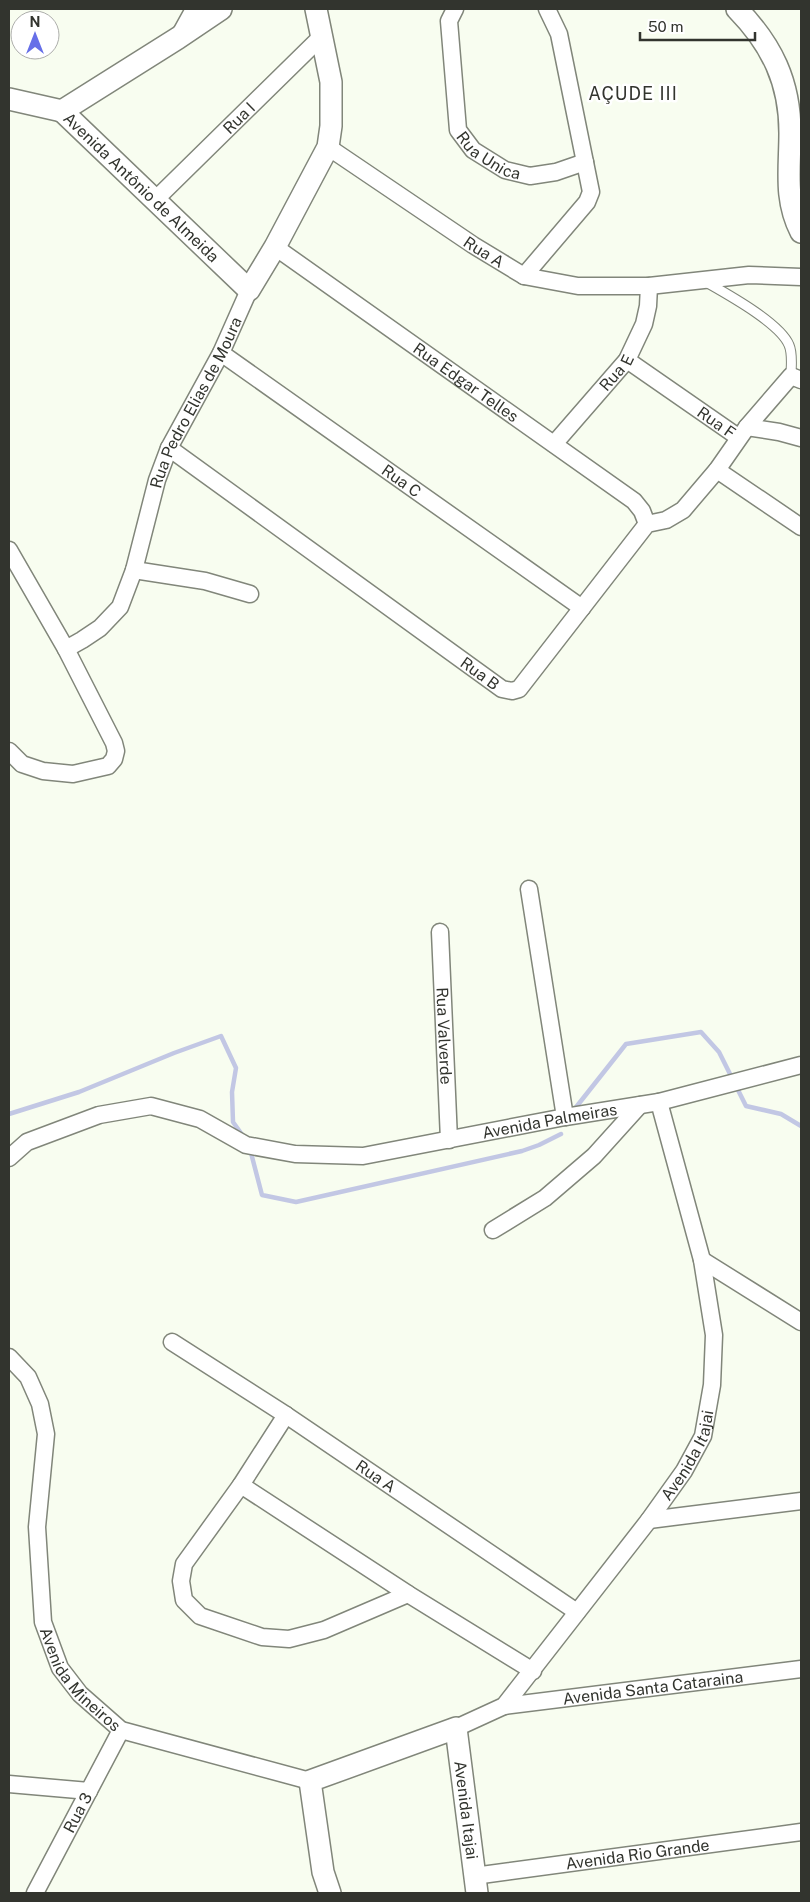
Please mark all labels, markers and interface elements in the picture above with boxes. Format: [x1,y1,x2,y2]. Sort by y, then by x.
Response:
north arrow [10,10,60,60]
scale bar [640,10,755,42]
text: N [30,14,40,30]
text: 50 m [648,18,683,35]
district label: AÇUDE III [588,83,678,104]
street label: Rua I [219,98,259,138]
street label: Avenida Antônio de Almeida [59,109,223,266]
street label: Rua Unica [452,128,522,183]
street label: Rua A [460,232,508,272]
street label: Rua Pedro Elias de Moura [146,314,246,490]
street label: Rua Edgar Telles [409,339,522,426]
street label: Rua E [596,352,638,395]
street label: Rua F [693,403,739,442]
street label: Rua C [378,461,425,501]
street label: Rua B [457,653,503,694]
street label: Rua Valverde [432,987,456,1085]
street label: Avenida Palmeiras [481,1100,618,1143]
street label: Avenida Itajai [657,1409,717,1504]
street label: Rua A [352,1456,399,1497]
street label: Avenida Mineiros [36,1625,124,1735]
street label: Avenida Santa Cataraina [562,1667,744,1709]
street label: Avenida Itajai [450,1760,482,1861]
street label: Rua 3 [60,1789,96,1836]
street label: Avenida Rio Grande [565,1835,711,1874]

